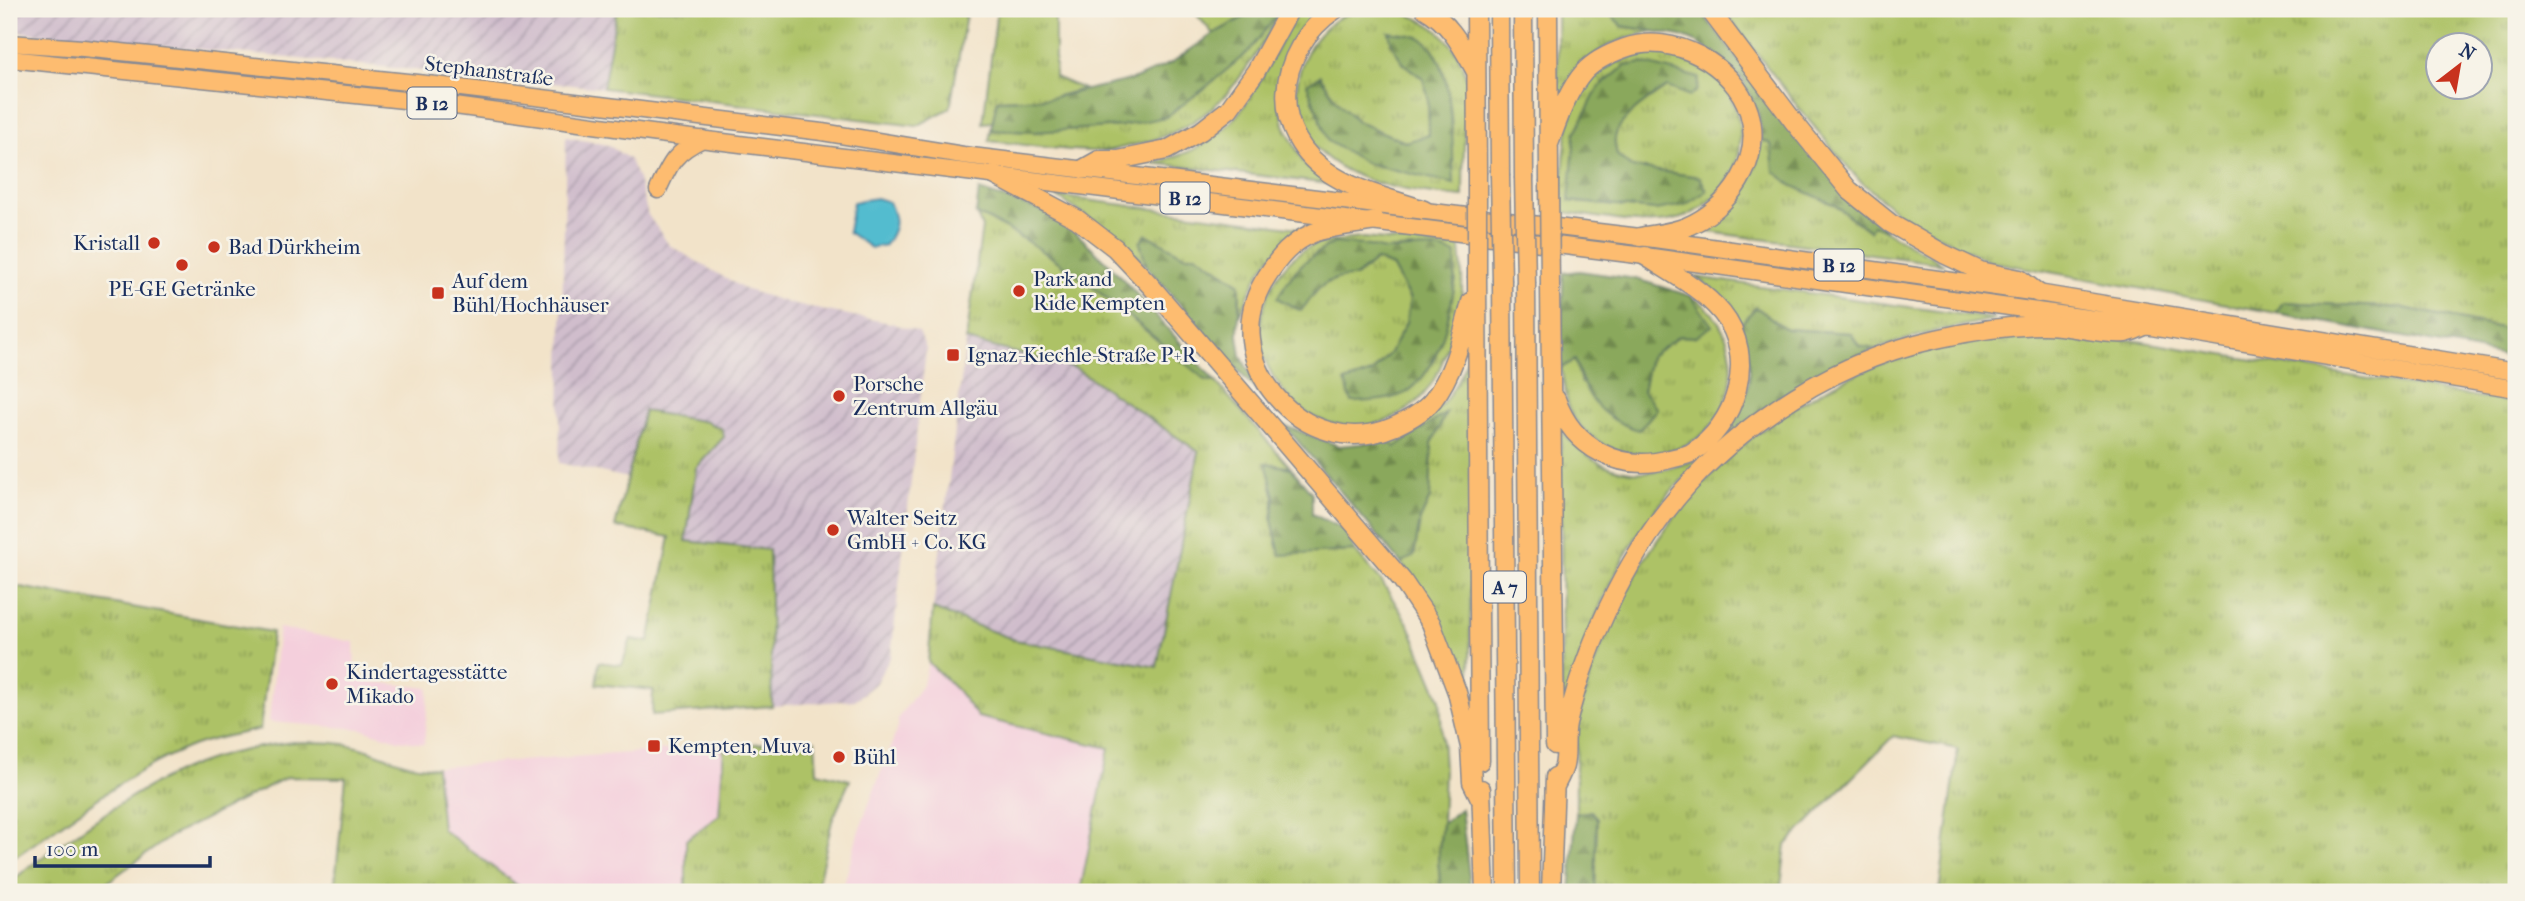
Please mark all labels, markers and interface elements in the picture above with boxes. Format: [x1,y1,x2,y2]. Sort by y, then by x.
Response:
north arrow [2424,32,2494,102]
text: N [2455,39,2480,66]
street label: Stephanstraße [423,51,555,91]
road number: B 12 [408,88,457,118]
road number: B 12 [1160,182,1210,214]
place label: Kristall [73,231,140,255]
marker: Kristall [146,235,162,251]
place label: Bad Dürkheim [228,235,361,259]
marker: Bad Dürkheim [206,239,222,255]
road number: B 12 [1814,249,1864,280]
marker: PE-GE Getränke [174,257,190,273]
place label: Park and Ride Kempten [1033,267,1165,315]
place label: Auf dem Bühl/Hochhäuser [451,269,609,317]
place label: PE-GE Getränke [108,277,256,301]
marker: Park and Ride Kempten [1011,283,1027,299]
marker: Auf dem Bühl/Hochhäuser [430,285,446,301]
place label: Ignaz-Kiechle-Straße P+R [967,343,1198,367]
marker: Ignaz-Kiechle-Straße P+R [945,347,961,363]
place label: Porsche Zentrum Allgäu [853,372,998,420]
marker: Porsche Zentrum Allgäu [831,388,847,404]
place label: Walter Seitz GmbH + Co. KG [846,506,987,554]
marker: Walter Seitz GmbH + Co. KG [825,522,841,538]
road number: A 7 [1484,572,1526,602]
place label: Kindertagesstätte Mikado [346,660,507,708]
marker: Kindertagesstätte Mikado [324,676,340,692]
place label: Kempten, Muva [668,734,812,758]
marker: Kempten, Muva [646,738,662,754]
place label: Bühl [853,745,896,769]
marker: Bühl [831,749,847,765]
scale bar [35,824,210,868]
text: 100 m [46,837,99,861]

